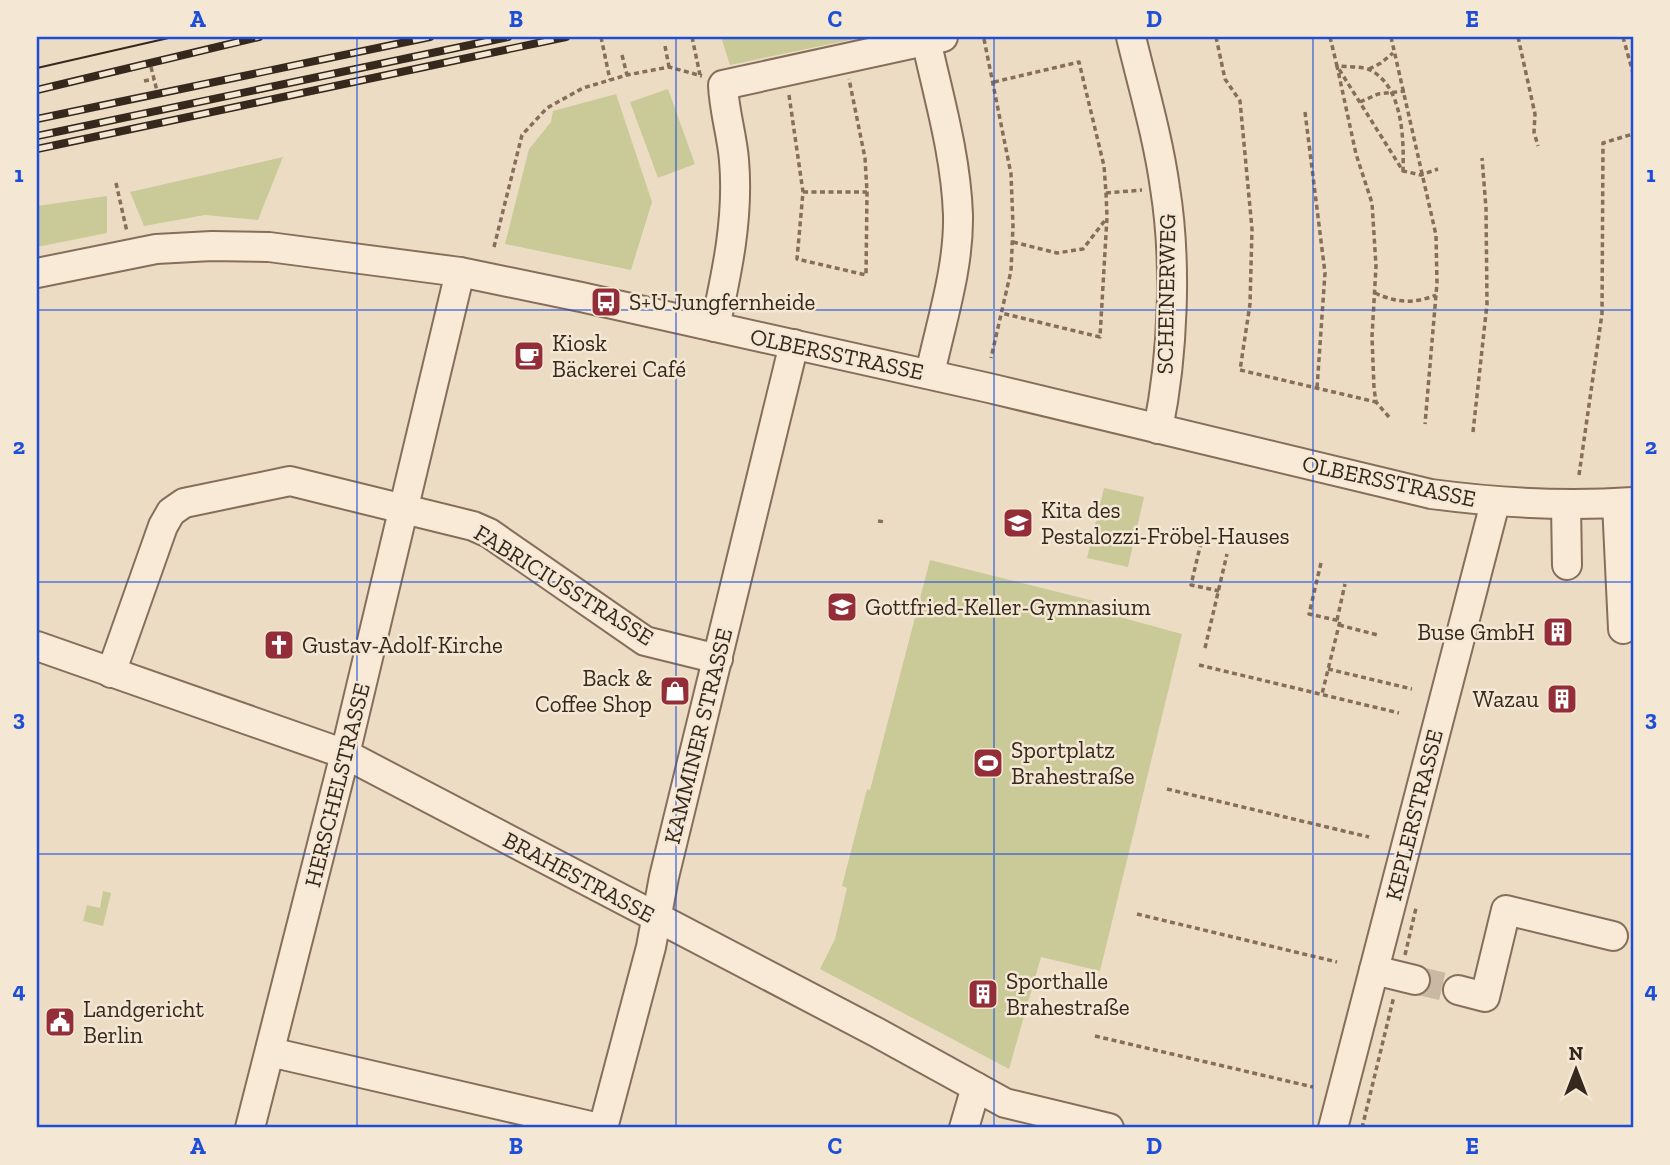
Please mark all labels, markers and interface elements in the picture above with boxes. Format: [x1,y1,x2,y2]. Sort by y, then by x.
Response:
text: A [190,5,206,33]
text: B [509,5,523,33]
text: C [828,5,842,33]
text: D [1146,5,1162,33]
text: E [1465,5,1479,33]
text: 1 [14,160,24,188]
text: 1 [1646,160,1656,188]
street label: SCHEINERWEG [1151,213,1181,375]
bus stop icon: S+U Jungfernheide [589,285,623,319]
place label: S+U Jungfernheide [629,288,815,316]
street label: OLBERSSTRASSE [748,322,926,386]
place label: Kiosk Bäckerei Café [552,329,686,383]
cafe icon: Kiosk Bäckerei Café [512,339,546,373]
text: 2 [13,432,25,460]
text: 2 [1645,432,1657,460]
street label: OLBERSSTRASSE [1300,449,1478,513]
place label: Kita des Pestalozzi-Fröbel-Hauses [1041,496,1290,550]
school or university icon: Kita des Pestalozzi-Fröbel-Hauses [1001,506,1035,540]
street label: FABRICIUSSTRASSE [469,518,659,652]
school or university icon: Gottfried-Keller-Gymnasium [825,590,859,624]
place label: Gottfried-Keller-Gymnasium [865,593,1151,621]
building icon: Buse GmbH [1541,615,1575,649]
place label: Buse GmbH [1417,618,1535,646]
street label: KAMMINER STRASSE [658,625,738,847]
church icon: Gustav-Adolf-Kirche [262,628,296,662]
place label: Gustav-Adolf-Kirche [302,631,503,659]
place label: Back & Coffee Shop [535,664,652,718]
shop icon: Back & Coffee Shop [658,674,692,708]
street label: HERSCHELSTRASSE [298,680,376,890]
building icon: Wazau [1545,682,1579,716]
place label: Wazau [1473,685,1539,713]
text: 3 [13,704,25,732]
text: 3 [1645,704,1657,732]
street label: KEPLERSTRASSE [1379,727,1449,903]
place label: Sportplatz Brahestraße [1011,736,1135,790]
sports icon: Sportplatz Brahestraße [971,746,1005,780]
street label: BRAHESTRASSE [498,825,660,929]
place label: Sporthalle Brahestraße [1006,967,1130,1021]
text: 4 [12,976,26,1004]
text: 4 [1644,976,1658,1004]
building icon: Sporthalle Brahestraße [966,977,1000,1011]
place label: Landgericht Berlin [83,995,204,1049]
public building icon: Landgericht Berlin [43,1005,77,1039]
north arrow [1540,1036,1610,1106]
text: N [1569,1042,1583,1065]
text: A [190,1132,206,1160]
text: B [509,1132,523,1160]
text: C [828,1132,842,1160]
text: D [1146,1132,1162,1160]
text: E [1465,1132,1479,1160]

